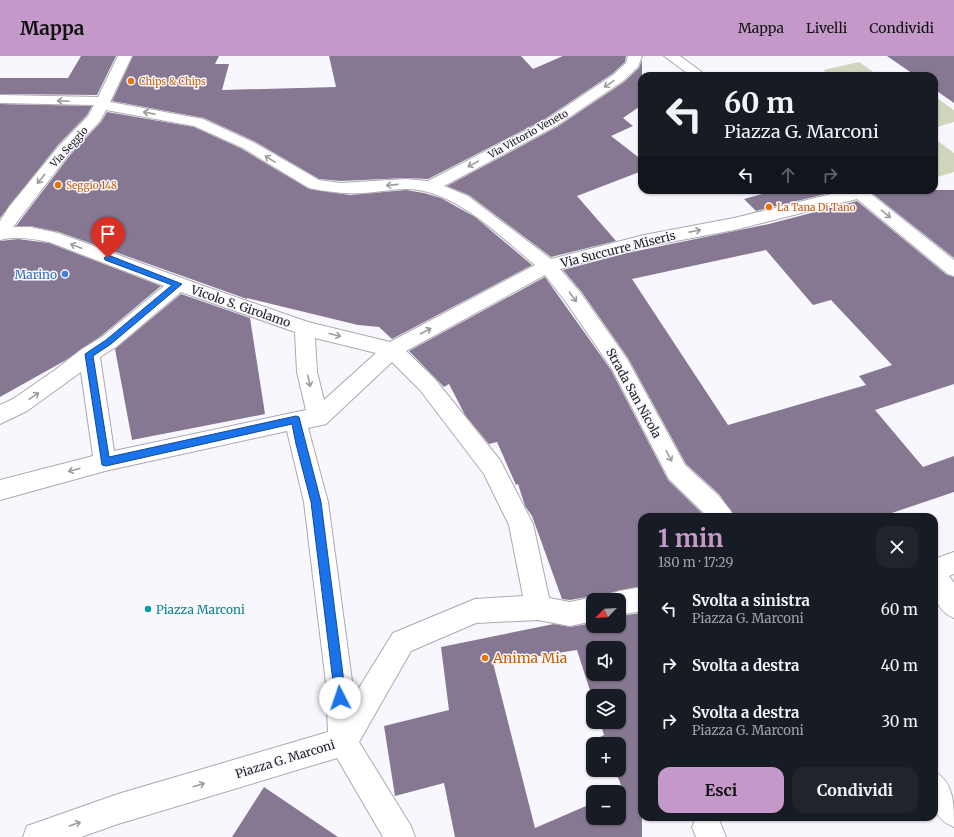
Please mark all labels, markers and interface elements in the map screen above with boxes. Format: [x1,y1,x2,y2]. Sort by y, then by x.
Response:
text: Mappa [20,16,84,40]
text: Mappa [738,19,784,37]
text: Livelli [806,19,847,37]
text: Condividi [869,19,934,37]
place label: Chips & Chips [139,75,206,88]
marker: Chips & Chips [126,76,136,86]
one-way arrow [604,80,615,88]
text: 60 m [724,85,794,121]
icon: left [658,88,710,140]
one-way arrow [57,97,70,105]
street label: Via Vittorio Veneto [485,107,570,162]
one-way arrow [143,109,156,117]
text: Piazza G. Marconi [724,120,879,143]
street label: Via Seggio [47,124,91,171]
one-way arrow [264,154,276,162]
one-way arrow [468,161,480,168]
icon: left [735,164,757,186]
icon: ahead [777,164,799,186]
icon: right [819,164,841,186]
one-way arrow [36,174,45,184]
place label: Seggio 148 [66,179,117,192]
marker: Seggio 148 [53,180,63,190]
one-way arrow [386,182,399,189]
place label: La Tana Di Tano [777,201,856,214]
marker: La Tana Di Tano [764,202,774,212]
one-way arrow [881,210,892,219]
pin [91,217,125,258]
icon: arrive [97,223,119,245]
street label: Via Succurre Miseris [558,227,677,271]
one-way arrow [688,227,701,235]
one-way arrow [71,241,83,249]
place label: Marino [14,267,57,282]
marker: Marino [60,269,70,279]
street label: Vicolo S. Girolamo [188,282,293,330]
one-way arrow [569,291,577,302]
one-way arrow [420,327,432,335]
one-way arrow [328,332,341,340]
street label: Strada San Nicola [603,345,665,441]
one-way arrow [305,374,313,387]
one-way arrow [28,392,39,400]
one-way arrow [665,450,673,462]
one-way arrow [68,467,81,474]
text: 1 min [658,523,723,554]
button: close [876,526,918,568]
text: 180 m · 17:29 [658,554,733,571]
text: Svolta a sinistra [692,591,810,610]
north arrow [586,593,626,633]
map controls [586,593,626,825]
icon: left [658,598,680,620]
text: 60 m [881,600,918,619]
place label: Piazza Marconi [156,602,245,617]
marker: Piazza Marconi [143,604,153,614]
text: Piazza G. Marconi [692,610,804,627]
button: sound [586,641,626,681]
place label: Anima Mia [492,649,568,667]
marker: Anima Mia [480,653,490,663]
icon: right [658,654,680,676]
text: Svolta a destra [692,656,799,675]
text: 40 m [881,656,918,675]
position arrow [319,677,361,719]
button: layers [586,689,626,729]
text: Svolta a destra [692,703,799,722]
icon: right [658,710,680,732]
text: 30 m [881,712,918,731]
text: Piazza G. Marconi [692,722,804,739]
street label: Piazza G. Marconi [233,737,337,781]
button: + [586,737,626,777]
button: Esci [658,767,784,813]
button: Condividi [792,767,918,813]
one-way arrow [192,781,205,788]
button: − [586,785,626,825]
one-way arrow [69,820,81,828]

